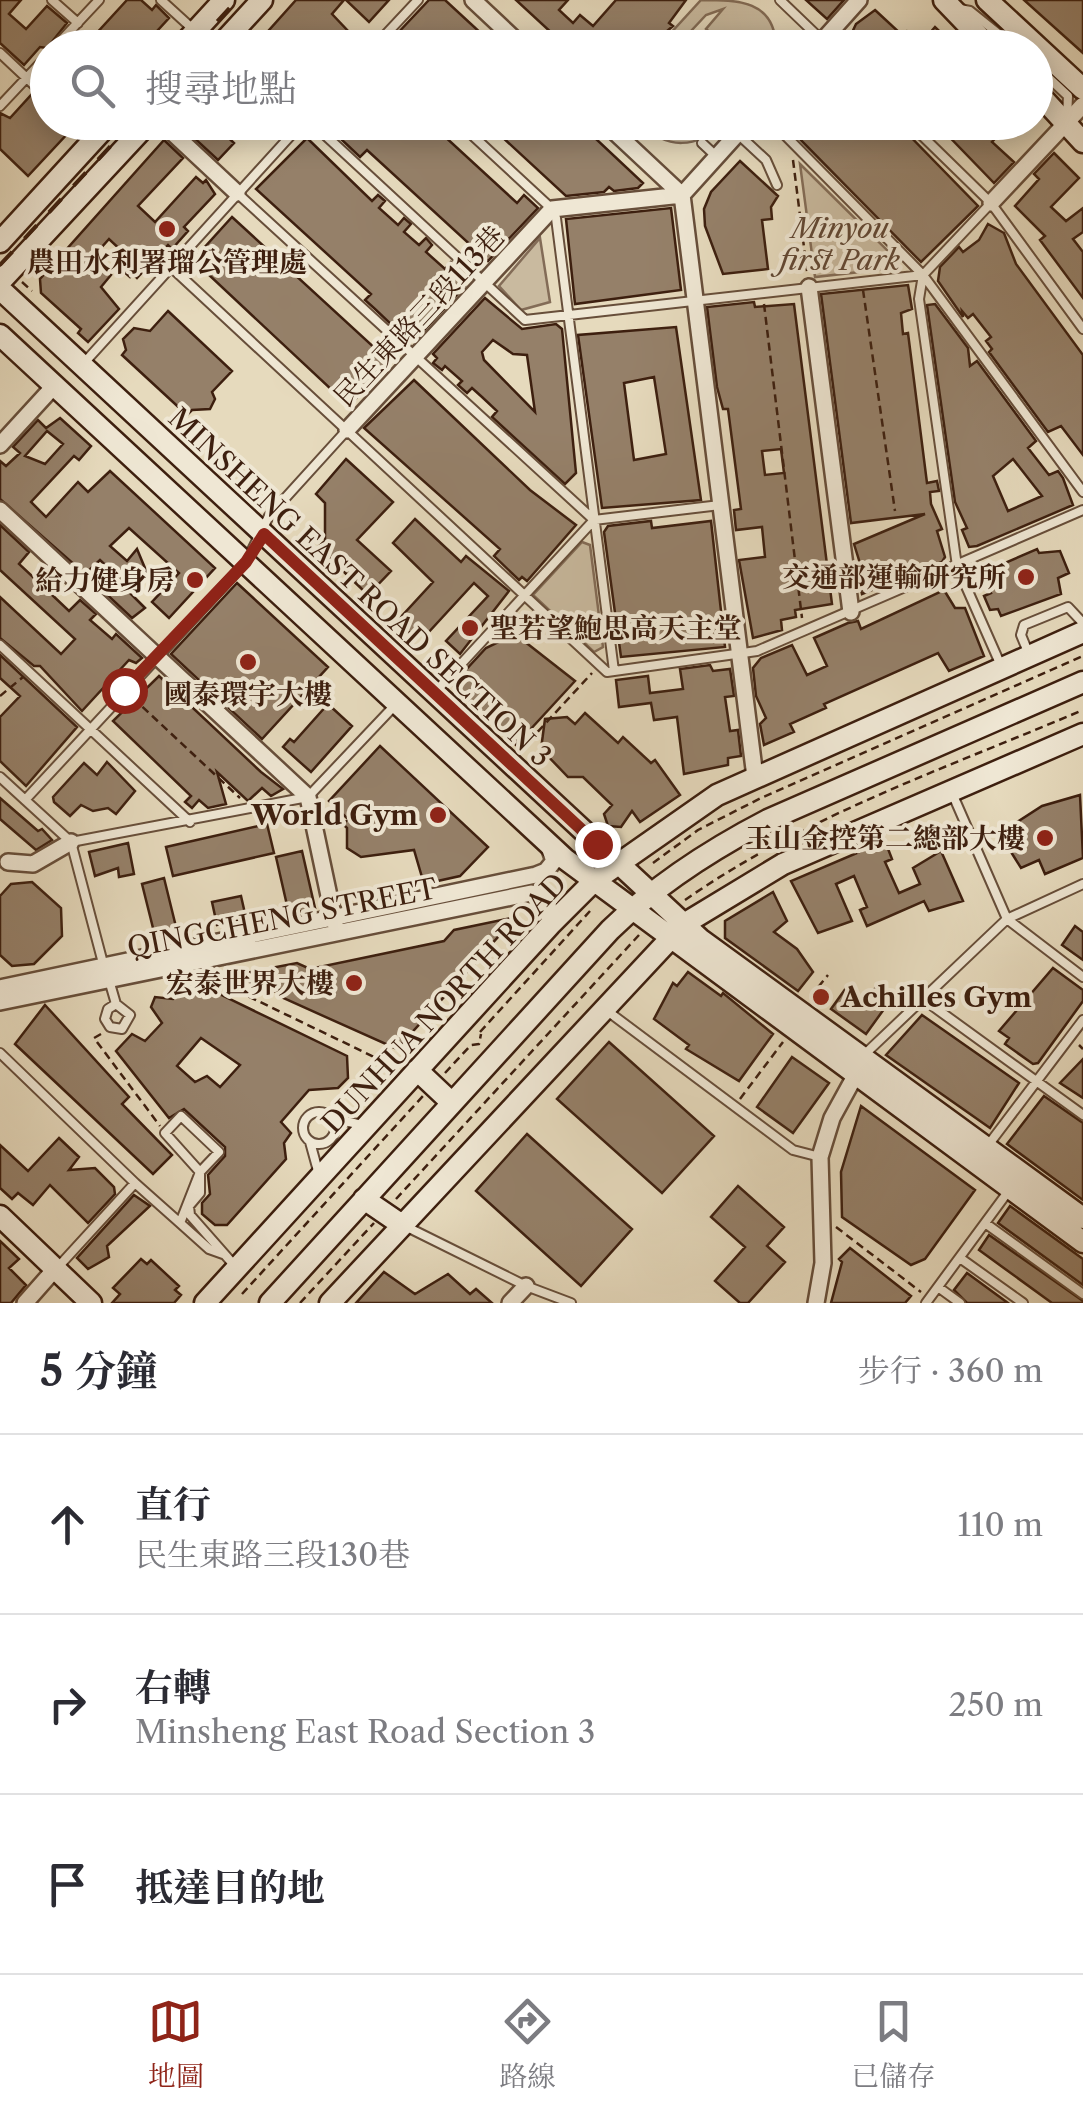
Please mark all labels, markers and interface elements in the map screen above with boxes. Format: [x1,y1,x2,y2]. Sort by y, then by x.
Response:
search box [30,30,1053,140]
icon: search [65,58,120,113]
text: 搜尋地點 [145,65,297,112]
park label: Minyou first Park [770,211,900,277]
marker: 農田水利署瑠公管理處 [156,218,178,240]
street label: 民生東路三段113巷 [326,218,512,414]
place label: 農田水利署瑠公管理處 [27,245,307,279]
street label: MINSHENG EAST ROAD SECTION 3 [162,400,558,774]
place label: 交通部運輸研究所 [782,560,1006,594]
place label: 給力健身房 [35,563,175,597]
marker: 交通部運輸研究所 [1015,566,1037,588]
marker: 給力健身房 [184,569,206,591]
place label: 聖若望鮑思高天主堂 [490,611,742,645]
marker: 聖若望鮑思高天主堂 [459,617,481,639]
marker: 國泰環宇大樓 [237,651,259,673]
route start [102,668,148,714]
place label: 國泰環宇大樓 [164,677,332,711]
place label: World Gym [250,798,418,832]
marker: World Gym [427,804,449,826]
place label: 玉山金控第二總部大樓 [745,821,1025,855]
route end [575,822,621,868]
marker: 玉山金控第二總部大樓 [1034,827,1056,849]
street label: DUNHUA NORTH ROAD [315,866,573,1140]
street label: QINGCHENG STREET [124,871,440,965]
place label: 宏泰世界大樓 [166,966,334,1000]
marker: 宏泰世界大樓 [343,972,365,994]
place label: Achilles Gym [840,980,1032,1014]
marker: Achilles Gym [810,986,832,1008]
text: 5 分鐘 [40,1345,158,1397]
text: 步行 · 360 m [858,1351,1043,1390]
text: 直行 [135,1481,211,1528]
icon: ahead [40,1497,95,1552]
text: 110 m [957,1505,1043,1544]
text: 民生東路三段130巷 [135,1535,410,1574]
text: 右轉 [135,1664,211,1711]
icon: right [40,1677,95,1732]
text: 250 m [949,1685,1043,1724]
text: Minsheng East Road Section 3 [135,1712,595,1751]
icon: arrive [40,1857,95,1912]
text: 抵達目的地 [135,1864,325,1911]
tab: 地圖 [148,1994,204,2094]
tab: 路線 [499,1994,555,2094]
tab: 已儲存 [851,1994,935,2094]

